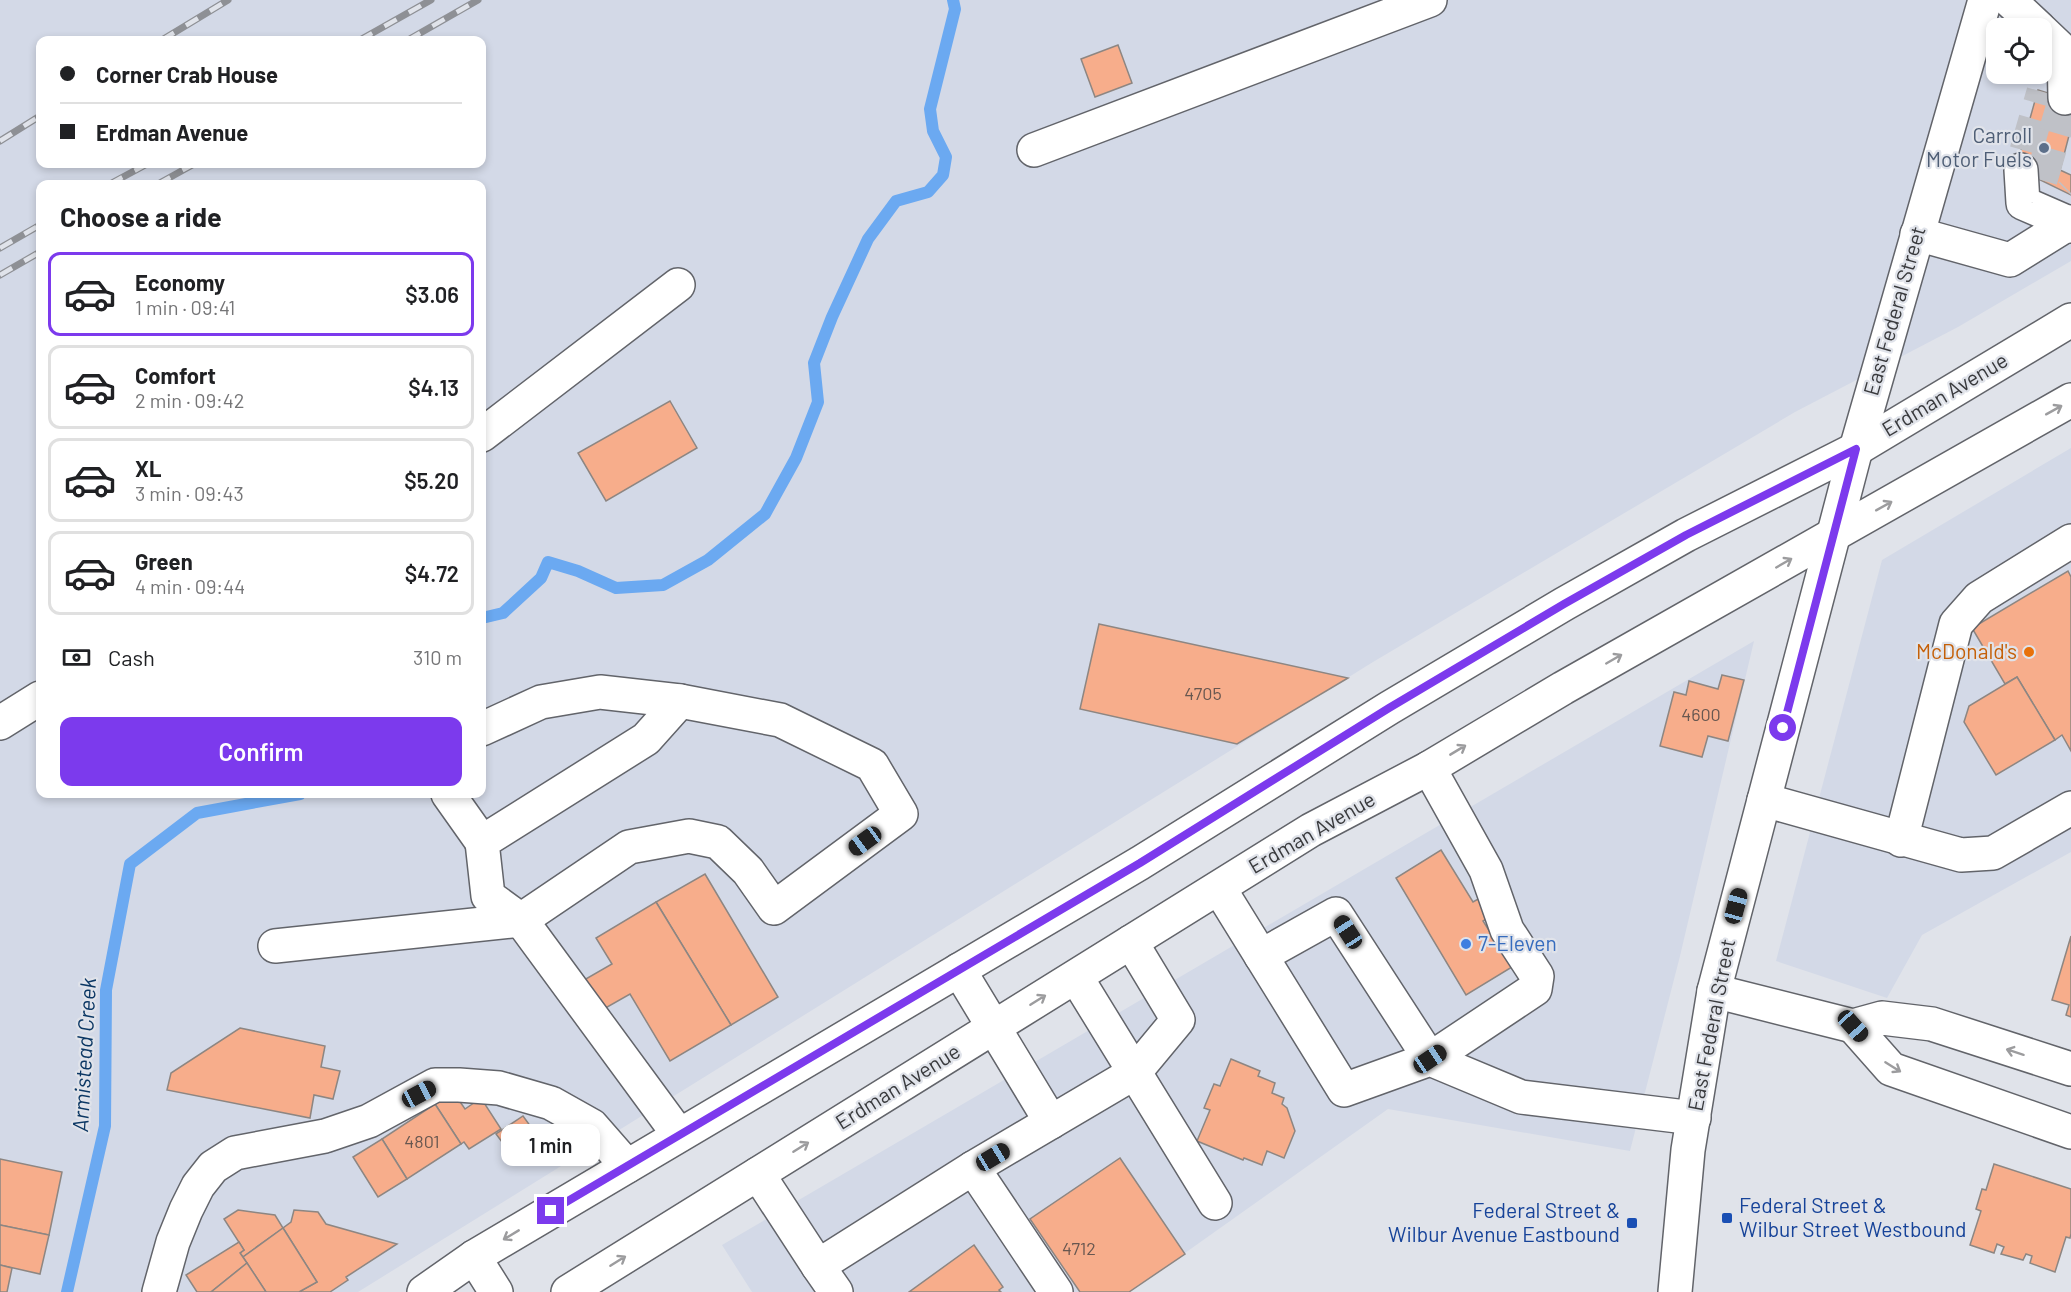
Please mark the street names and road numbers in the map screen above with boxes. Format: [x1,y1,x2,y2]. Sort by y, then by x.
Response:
street label: East Federal Street [1857,223,1930,398]
street label: Erdman Avenue [1877,346,2012,441]
street label: Erdman Avenue [1243,785,1379,878]
street label: East Federal Street [1682,936,1739,1113]
street label: Erdman Avenue [830,1037,964,1134]

